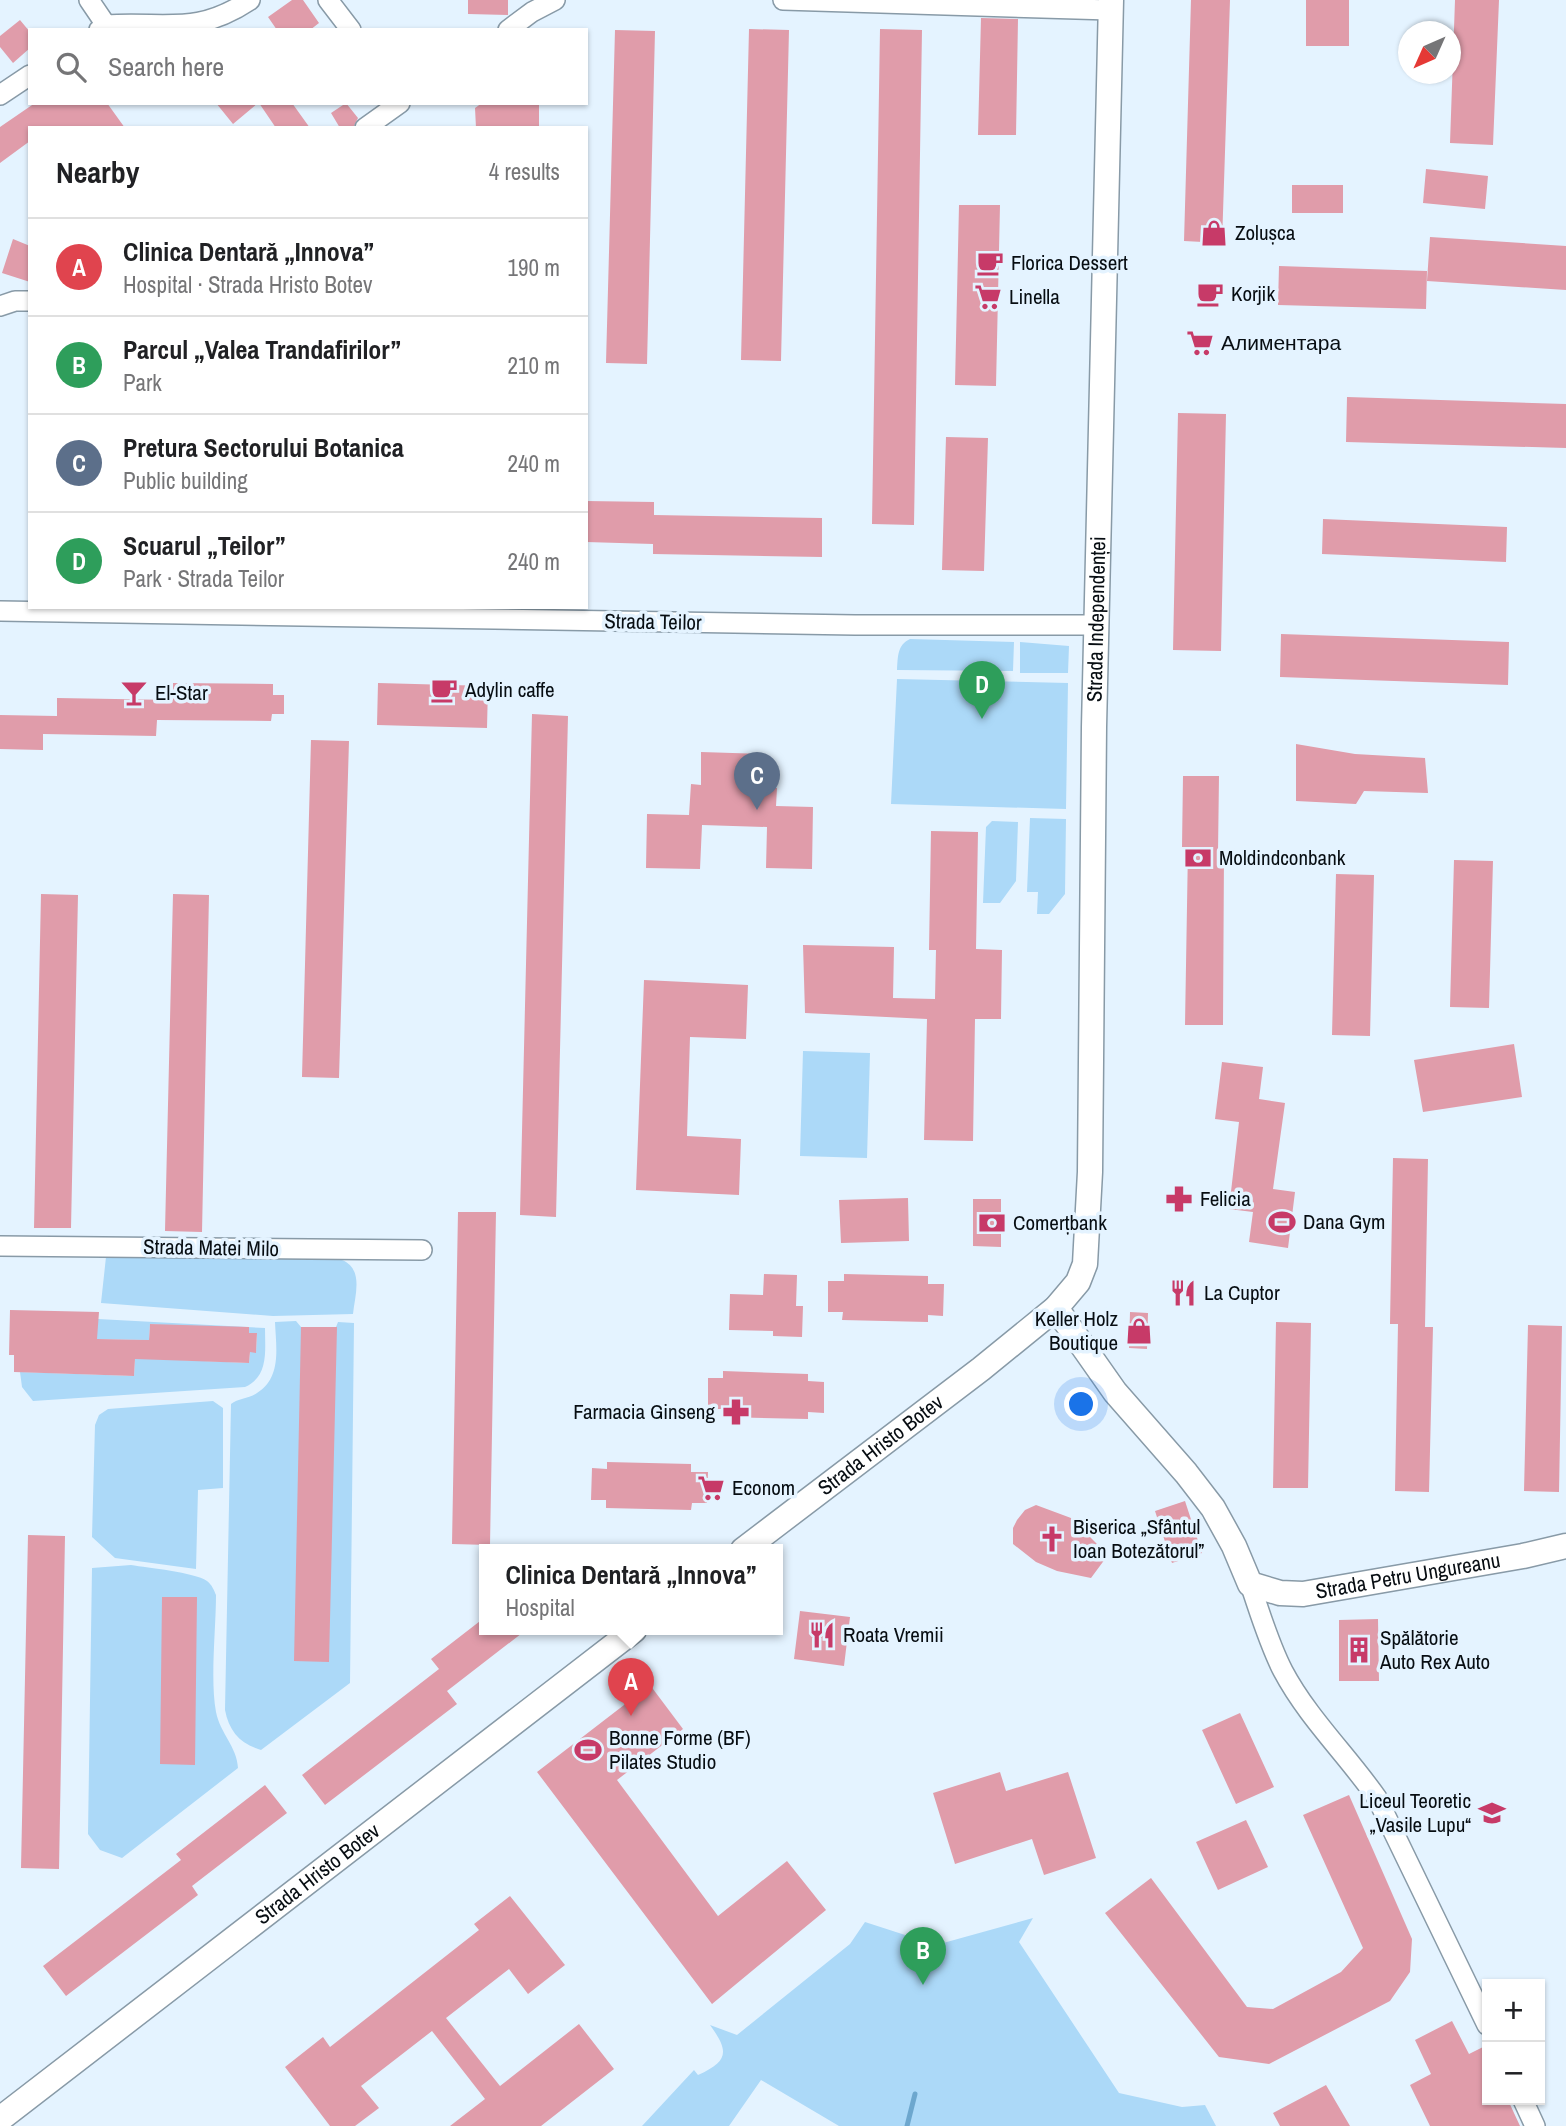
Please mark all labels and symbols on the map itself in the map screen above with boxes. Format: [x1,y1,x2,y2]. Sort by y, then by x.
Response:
north arrow [1398,21,1461,84]
shop icon: Zolușca [1199,218,1229,248]
place label: Zolușca [1235,218,1296,247]
cafe icon: Florica Dessert [975,248,1005,278]
place label: Florica Dessert [1011,248,1128,277]
cafe icon: Korjik [1195,279,1225,309]
place label: Korjik [1231,279,1275,308]
supermarket icon: Linella [973,282,1003,312]
place label: Linella [1009,282,1060,311]
supermarket icon: Алиментара [1185,328,1215,358]
place label: Алиментара [1221,328,1341,357]
street label: Strada Independenței [1080,536,1112,702]
street label: Strada Teilor [604,606,702,637]
pin: D [959,661,1005,719]
cafe icon: Adylin caffe [429,675,459,705]
place label: Adylin caffe [464,675,555,704]
bar icon: El-Star [119,678,149,708]
place label: El-Star [155,678,208,707]
pin: C [734,752,780,810]
bank icon: Moldindconbank [1183,843,1213,873]
place label: Moldindconbank [1219,843,1346,872]
pharmacy icon: Felicia [1164,1184,1194,1214]
place label: Felicia [1200,1184,1251,1213]
sports icon: Dana Gym [1267,1207,1297,1237]
place label: Dana Gym [1303,1207,1385,1236]
bank icon: Comerțbank [977,1208,1007,1238]
place label: Comerțbank [1013,1208,1107,1237]
street label: Strada Matei Milo [143,1232,279,1263]
restaurant icon: La Cuptor [1168,1278,1198,1308]
place label: La Cuptor [1204,1278,1280,1307]
place label: Keller Holz Boutique [1035,1304,1118,1357]
shop icon: Keller Holz Boutique [1124,1316,1154,1346]
your location [1064,1387,1098,1421]
street label: Strada Hristo Botev [812,1388,949,1502]
place label: Farmacia Ginseng [573,1397,715,1426]
pharmacy icon: Farmacia Ginseng [721,1397,751,1427]
supermarket icon: Econom [696,1473,726,1503]
place label: Econom [732,1473,795,1502]
place label: Biserica „Sfântul Ioan Botezătorul” [1073,1512,1204,1565]
church icon: Biserica „Sfântul Ioan Botezătorul” [1037,1524,1067,1554]
street label: Strada Petru Ungureanu [1313,1545,1502,1606]
restaurant icon: Roata Vremii [807,1620,837,1650]
place label: Roata Vremii [843,1620,944,1649]
place label: Spălătorie Auto Rex Auto [1379,1623,1490,1676]
building icon: Spălătorie Auto Rex Auto [1344,1635,1374,1665]
pin: A [608,1658,654,1716]
place label: Bonne Forme (BF) Pilates Studio [609,1723,751,1776]
sports icon: Bonne Forme (BF) Pilates Studio [573,1735,603,1765]
place label: Liceul Teoretic „Vasile Lupu“ [1359,1786,1471,1839]
school or university icon: Liceul Teoretic „Vasile Lupu“ [1477,1798,1507,1828]
street label: Strada Hristo Botev [249,1816,386,1931]
pin: B [900,1927,946,1985]

